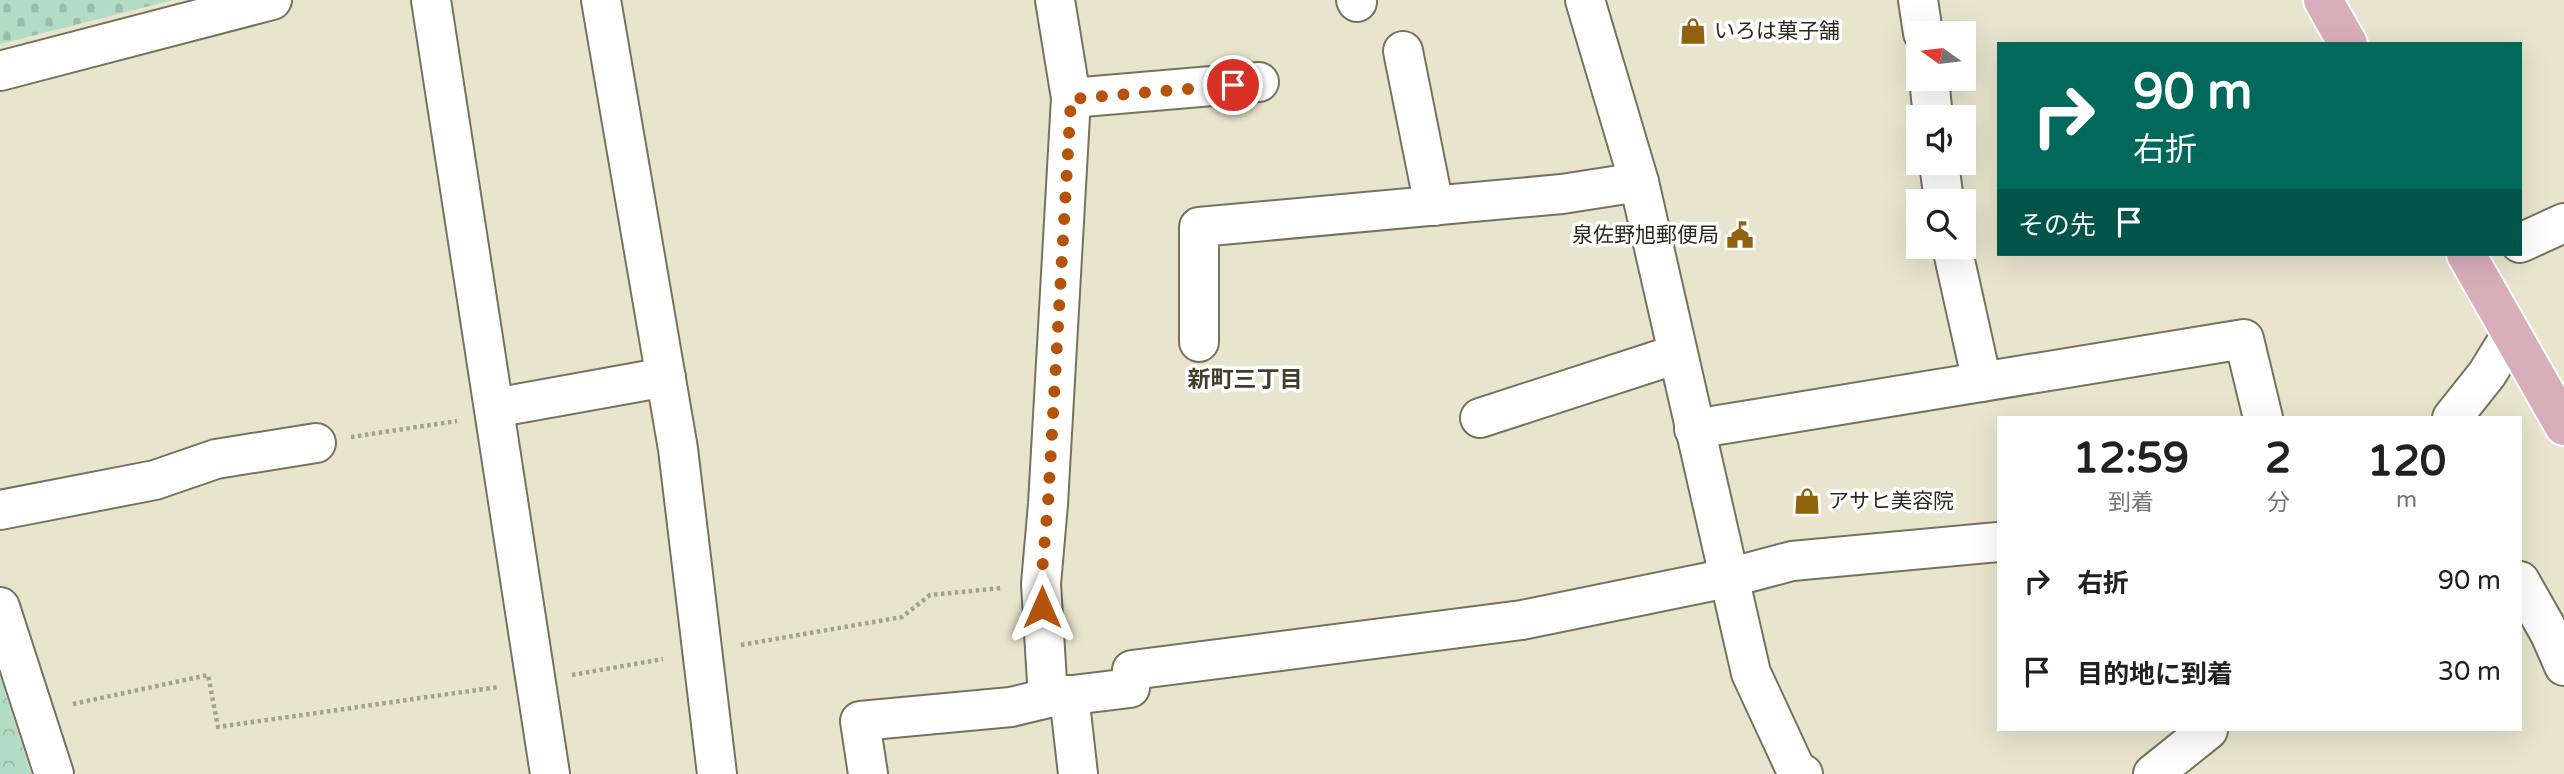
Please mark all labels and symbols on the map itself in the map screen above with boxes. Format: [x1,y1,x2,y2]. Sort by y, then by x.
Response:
shop icon: いろは菓子舗 [1678,16,1708,46]
place label: いろは菓子舗 [1714,19,1840,44]
north arrow [1906,21,1976,91]
pin [1203,55,1263,115]
public building icon: 泉佐野旭郵便局 [1725,220,1755,250]
place label: 泉佐野旭郵便局 [1572,223,1719,248]
district label: 新町三丁目 [1188,366,1303,394]
shop icon: アサヒ美容院 [1792,486,1822,516]
place label: アサヒ美容院 [1828,489,1954,514]
position arrow [1005,570,1079,644]

